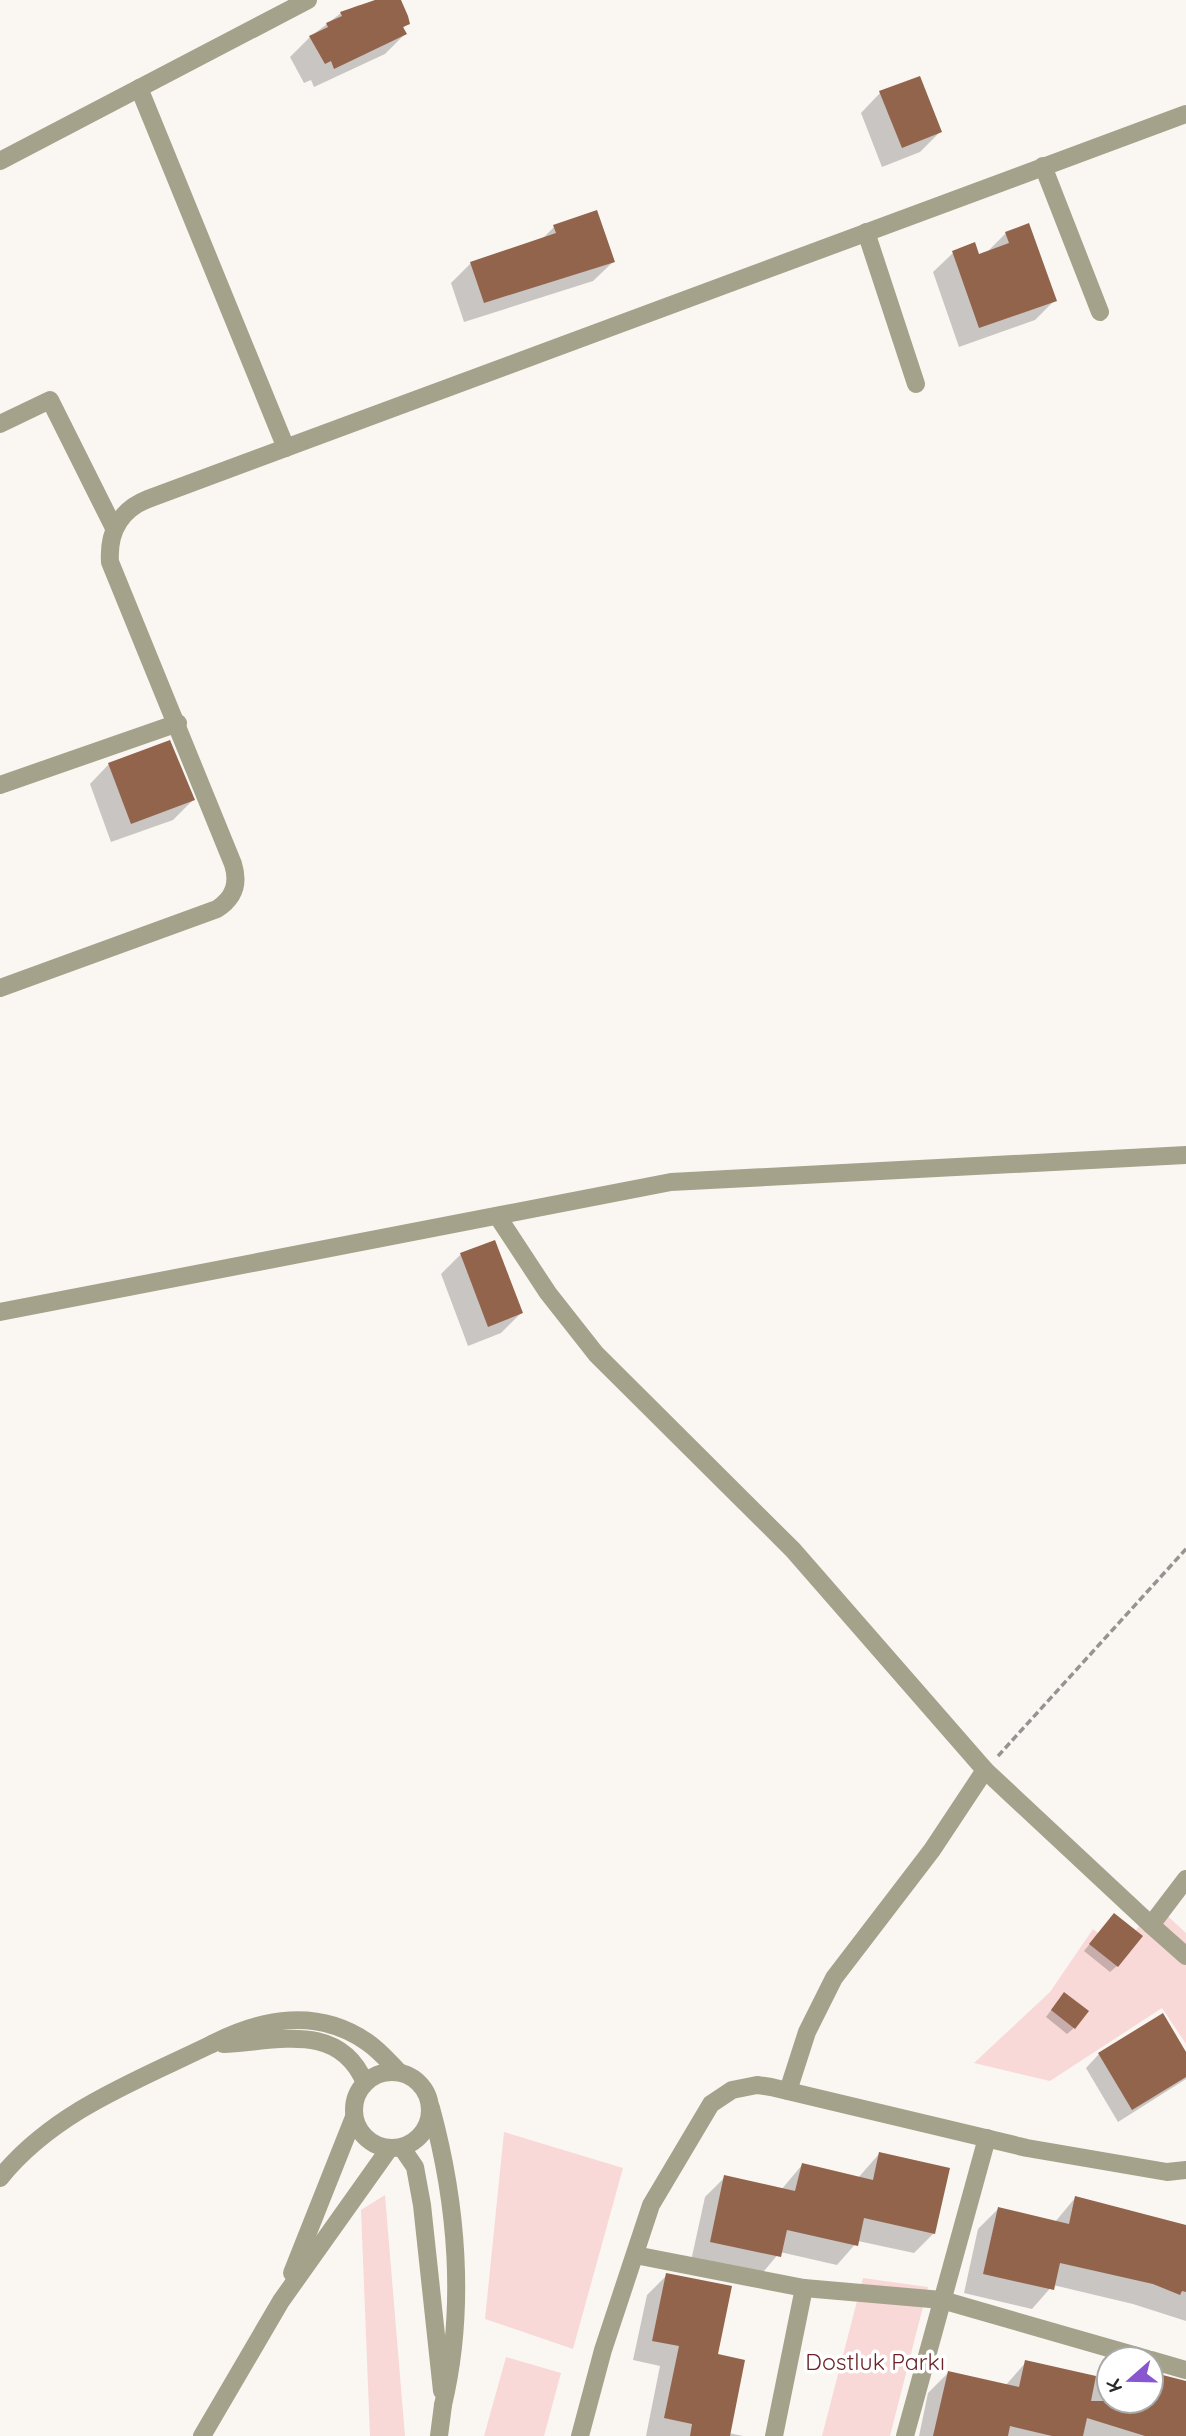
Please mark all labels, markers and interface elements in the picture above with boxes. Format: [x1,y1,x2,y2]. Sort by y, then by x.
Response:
north arrow [1095,2345,1165,2415]
park label: Dostluk Parkı [805,2347,945,2376]
text: K [1101,2376,1127,2396]

